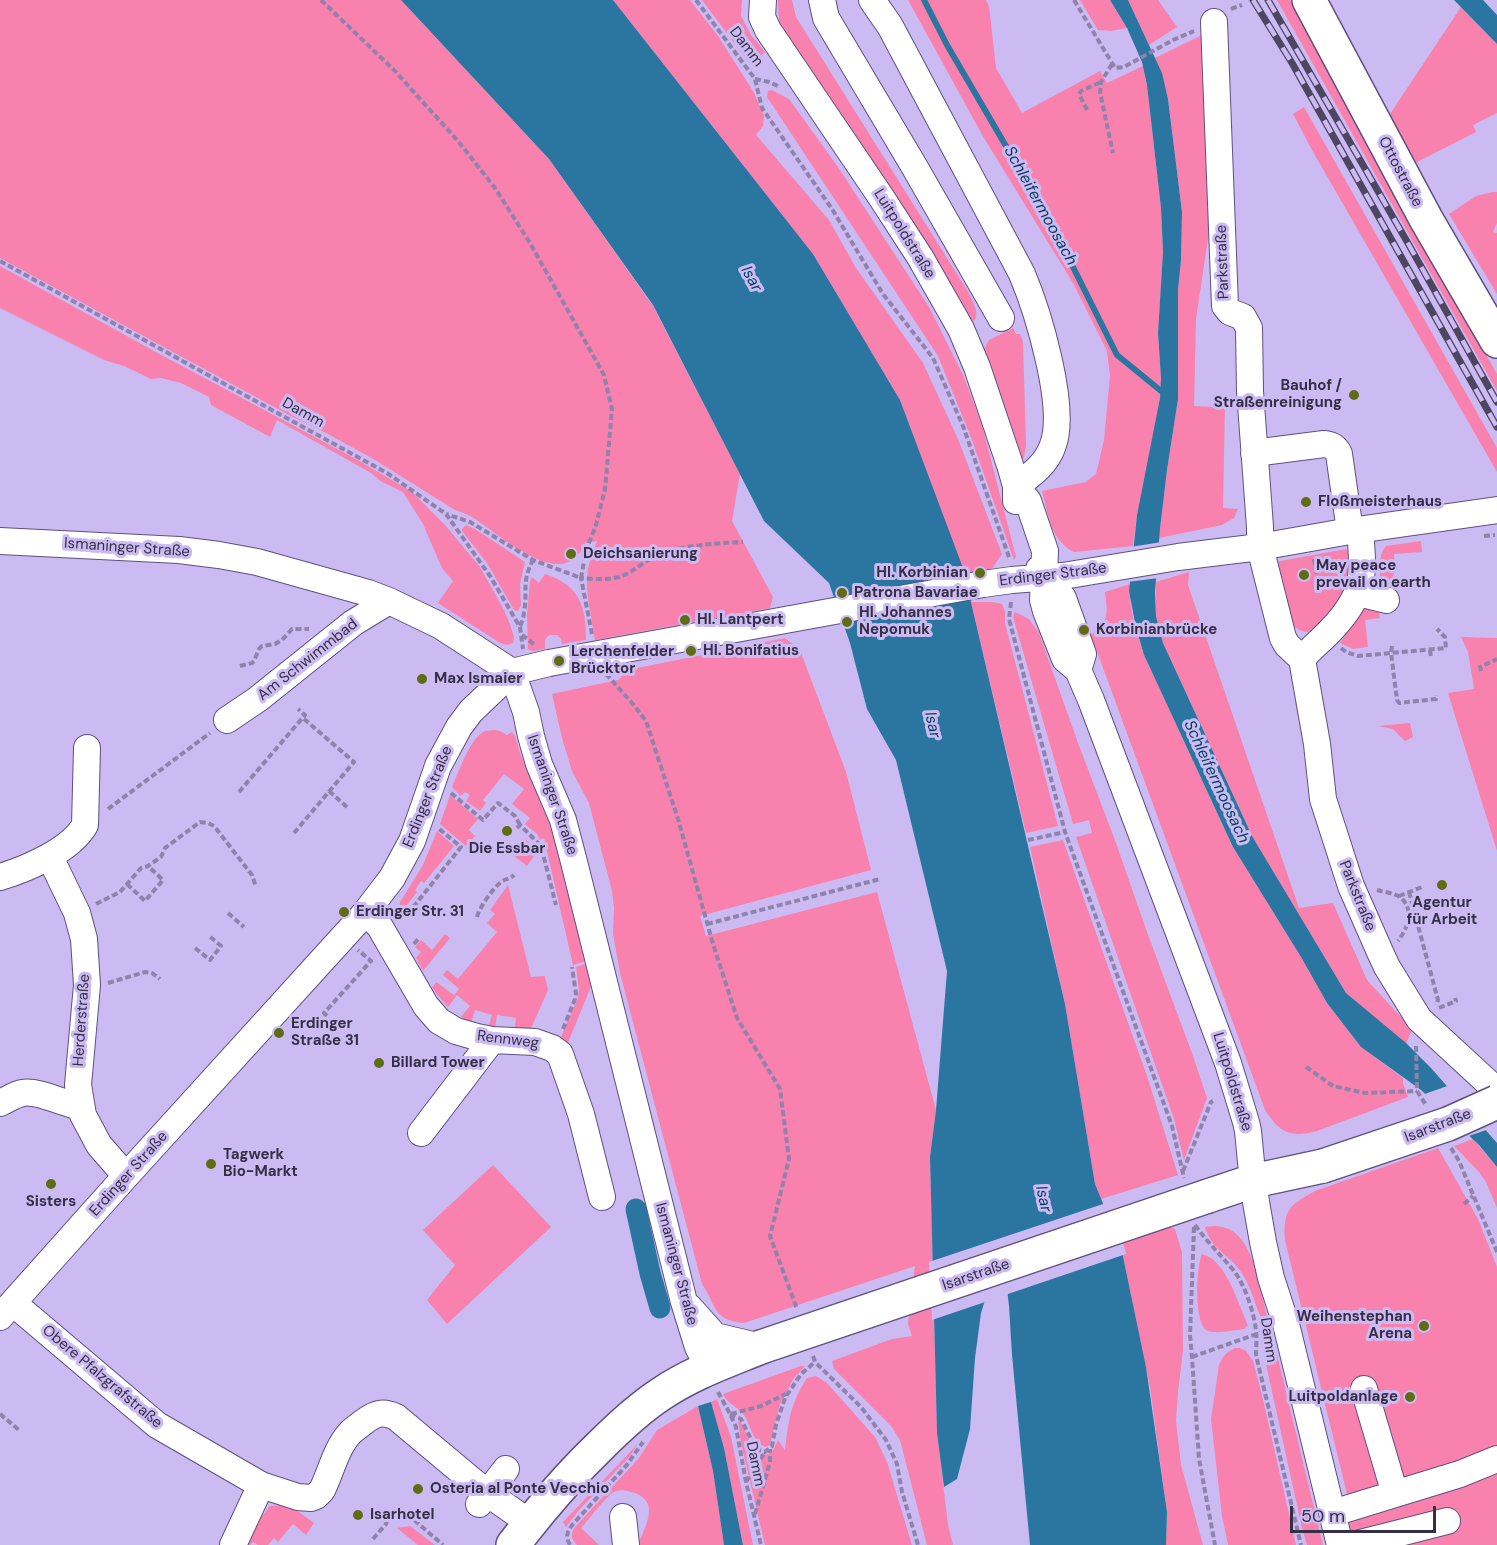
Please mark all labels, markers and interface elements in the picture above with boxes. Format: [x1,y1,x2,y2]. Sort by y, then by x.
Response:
street label: Damm [725,24,767,70]
street label: Ottostraße [1374,134,1426,210]
water label: Schleifermoosach [999,143,1081,269]
street label: Luitpoldstraße [869,186,939,282]
street label: Parkstraße [1213,225,1233,299]
water label: Isar [736,263,766,295]
place label: Bauhof / Straßenreinigung [1214,377,1342,412]
marker: Bauhof / Straßenreinigung [1347,388,1361,402]
street label: Damm [279,394,327,432]
place label: Floßmeisterhaus [1318,493,1442,511]
marker: Floßmeisterhaus [1299,495,1313,509]
street label: Ismaninger Straße [64,535,190,561]
place label: Deichsanierung [583,545,698,563]
marker: Deichsanierung [564,547,578,561]
place label: May peace prevail on earth [1316,557,1431,592]
street label: Erdinger Straße [998,559,1108,591]
place label: Hl. Korbinian [876,564,968,582]
marker: Hl. Korbinian [973,566,987,580]
marker: May peace prevail on earth [1297,568,1311,582]
place label: Patrona Bavariae [854,584,978,602]
marker: Patrona Bavariae [835,586,849,600]
place label: Hl. Johannes Nepomuk [859,604,952,639]
place label: Hl. Lantpert [697,611,783,629]
marker: Hl. Lantpert [678,613,692,627]
street label: Am Schwimmbad [254,615,362,705]
marker: Hl. Johannes Nepomuk [840,615,854,629]
place label: Korbinianbrücke [1096,621,1217,639]
marker: Korbinianbrücke [1077,623,1091,637]
place label: Hl. Bonifatius [703,642,799,660]
place label: Lerchenfelder Brücktor [571,643,674,678]
marker: Hl. Bonifatius [684,644,698,658]
marker: Lerchenfelder Brücktor [552,654,566,668]
place label: Max Ismaier [434,670,522,688]
marker: Max Ismaier [415,672,429,686]
water label: Isar [920,710,944,740]
water label: Schleifermoosach [1179,718,1253,846]
street label: Ismaninger Straße [523,732,581,858]
street label: Erdinger Straße [399,744,457,850]
marker: Die Essbar [500,824,514,838]
place label: Die Essbar [469,840,545,858]
street label: Parkstraße [1335,858,1379,934]
marker: Agentur für Arbeit [1435,878,1449,892]
place label: Agentur für Arbeit [1407,894,1477,929]
place label: Erdinger Str. 31 [356,903,464,921]
marker: Erdinger Str. 31 [337,905,351,919]
street label: Herderstraße [70,973,94,1067]
place label: Erdinger Straße 31 [291,1015,359,1050]
marker: Erdinger Straße 31 [272,1026,286,1040]
street label: Rennweg [476,1027,540,1053]
street label: Luitpoldstraße [1208,1031,1256,1133]
place label: Billard Tower [391,1054,485,1072]
marker: Billard Tower [372,1056,386,1070]
street label: Isarstraße [1402,1105,1474,1147]
street label: Erdinger Straße [86,1128,172,1220]
place label: Tagwerk Bio-Markt [223,1146,298,1181]
marker: Tagwerk Bio-Markt [204,1157,218,1171]
marker: Sisters [44,1177,58,1191]
water label: Isar [1031,1184,1055,1214]
place label: Sisters [26,1193,76,1211]
street label: Ismaninger Straße [651,1201,701,1327]
street label: Isarstraße [940,1255,1012,1295]
place label: Weihenstephan Arena [1297,1308,1412,1343]
street label: Damm [1256,1316,1280,1364]
marker: Weihenstephan Arena [1417,1319,1431,1333]
street label: Obere Pfalzgrafstraße [38,1322,166,1432]
place label: Luitpoldanlage [1288,1388,1398,1406]
marker: Luitpoldanlage [1403,1390,1417,1404]
street label: Damm [742,1440,768,1488]
place label: Osteria al Ponte Vecchio [430,1480,609,1498]
marker: Osteria al Ponte Vecchio [411,1482,425,1496]
scale bar [1293,1494,1438,1532]
text: 50 m [1301,1504,1345,1528]
place label: Isarhotel [370,1506,434,1524]
marker: Isarhotel [351,1508,365,1522]

